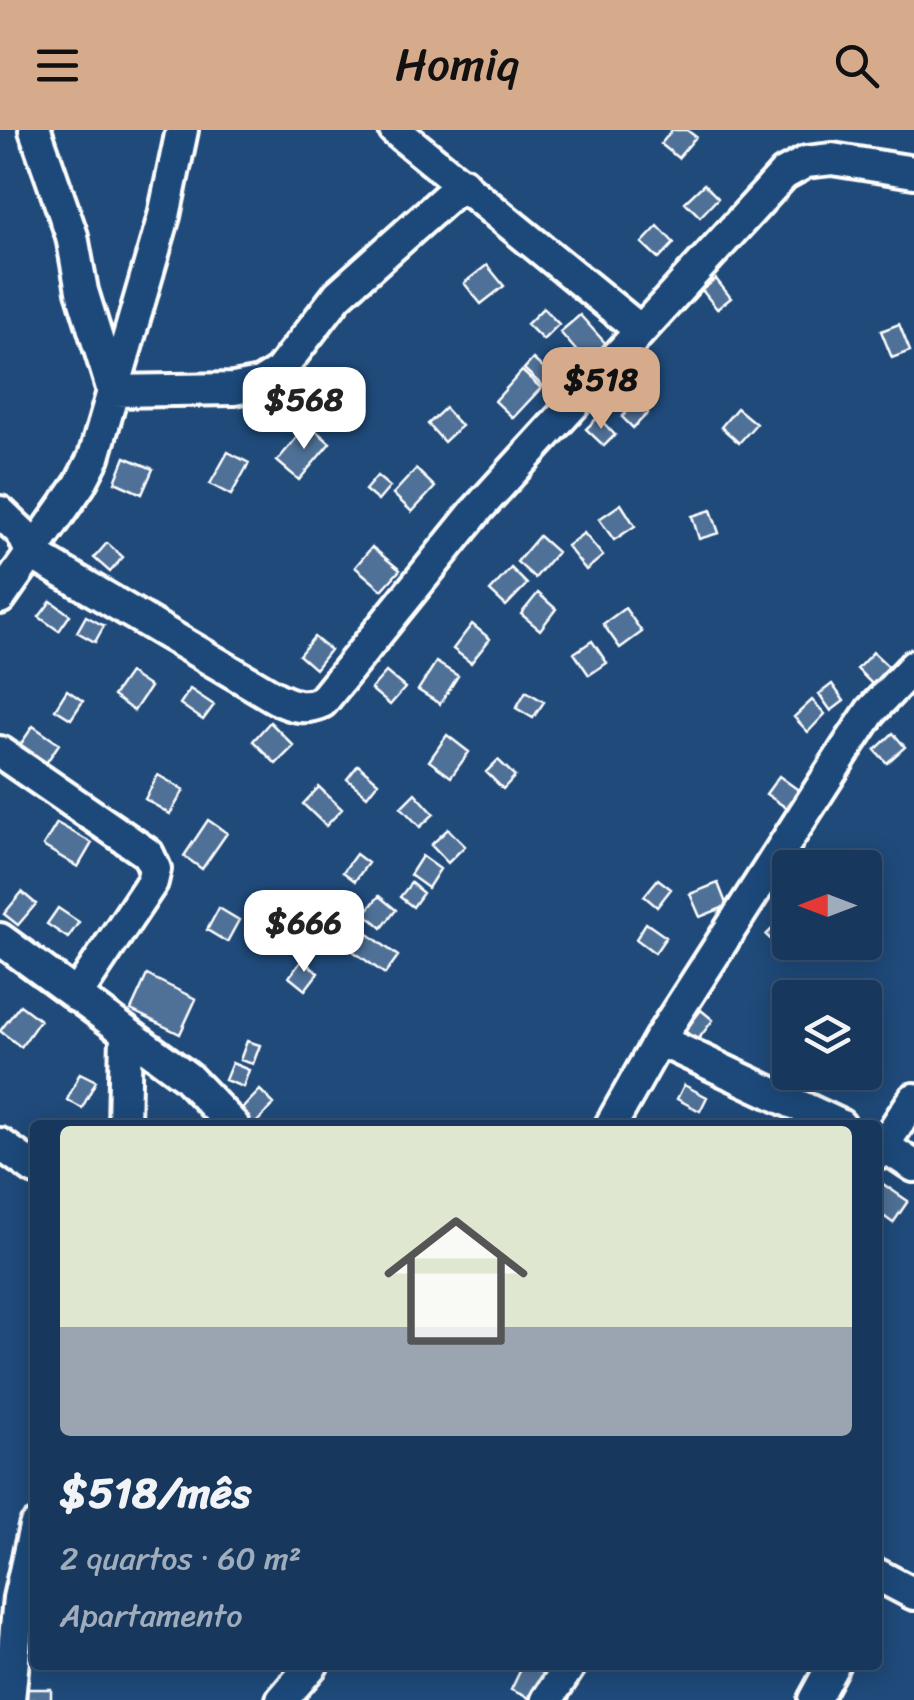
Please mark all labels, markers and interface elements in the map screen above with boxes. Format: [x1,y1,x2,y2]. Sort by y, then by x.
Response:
text: Homiq [395,25,519,105]
icon: menu [30,38,85,93]
icon: search [829,38,884,93]
pin: $518 [542,347,660,432]
text: $518 [564,351,638,408]
pin: $568 [245,367,363,452]
text: $568 [265,371,343,428]
north arrow [772,850,882,960]
map controls [772,850,882,1090]
pin: $666 [245,890,363,975]
text: $666 [266,894,342,951]
button: layers [772,980,882,1090]
icon: home [366,1191,546,1371]
text: $518/mês [60,1456,251,1530]
text: 2 quartos · 60 m² [60,1530,301,1587]
text: Apartamento [60,1587,242,1644]

